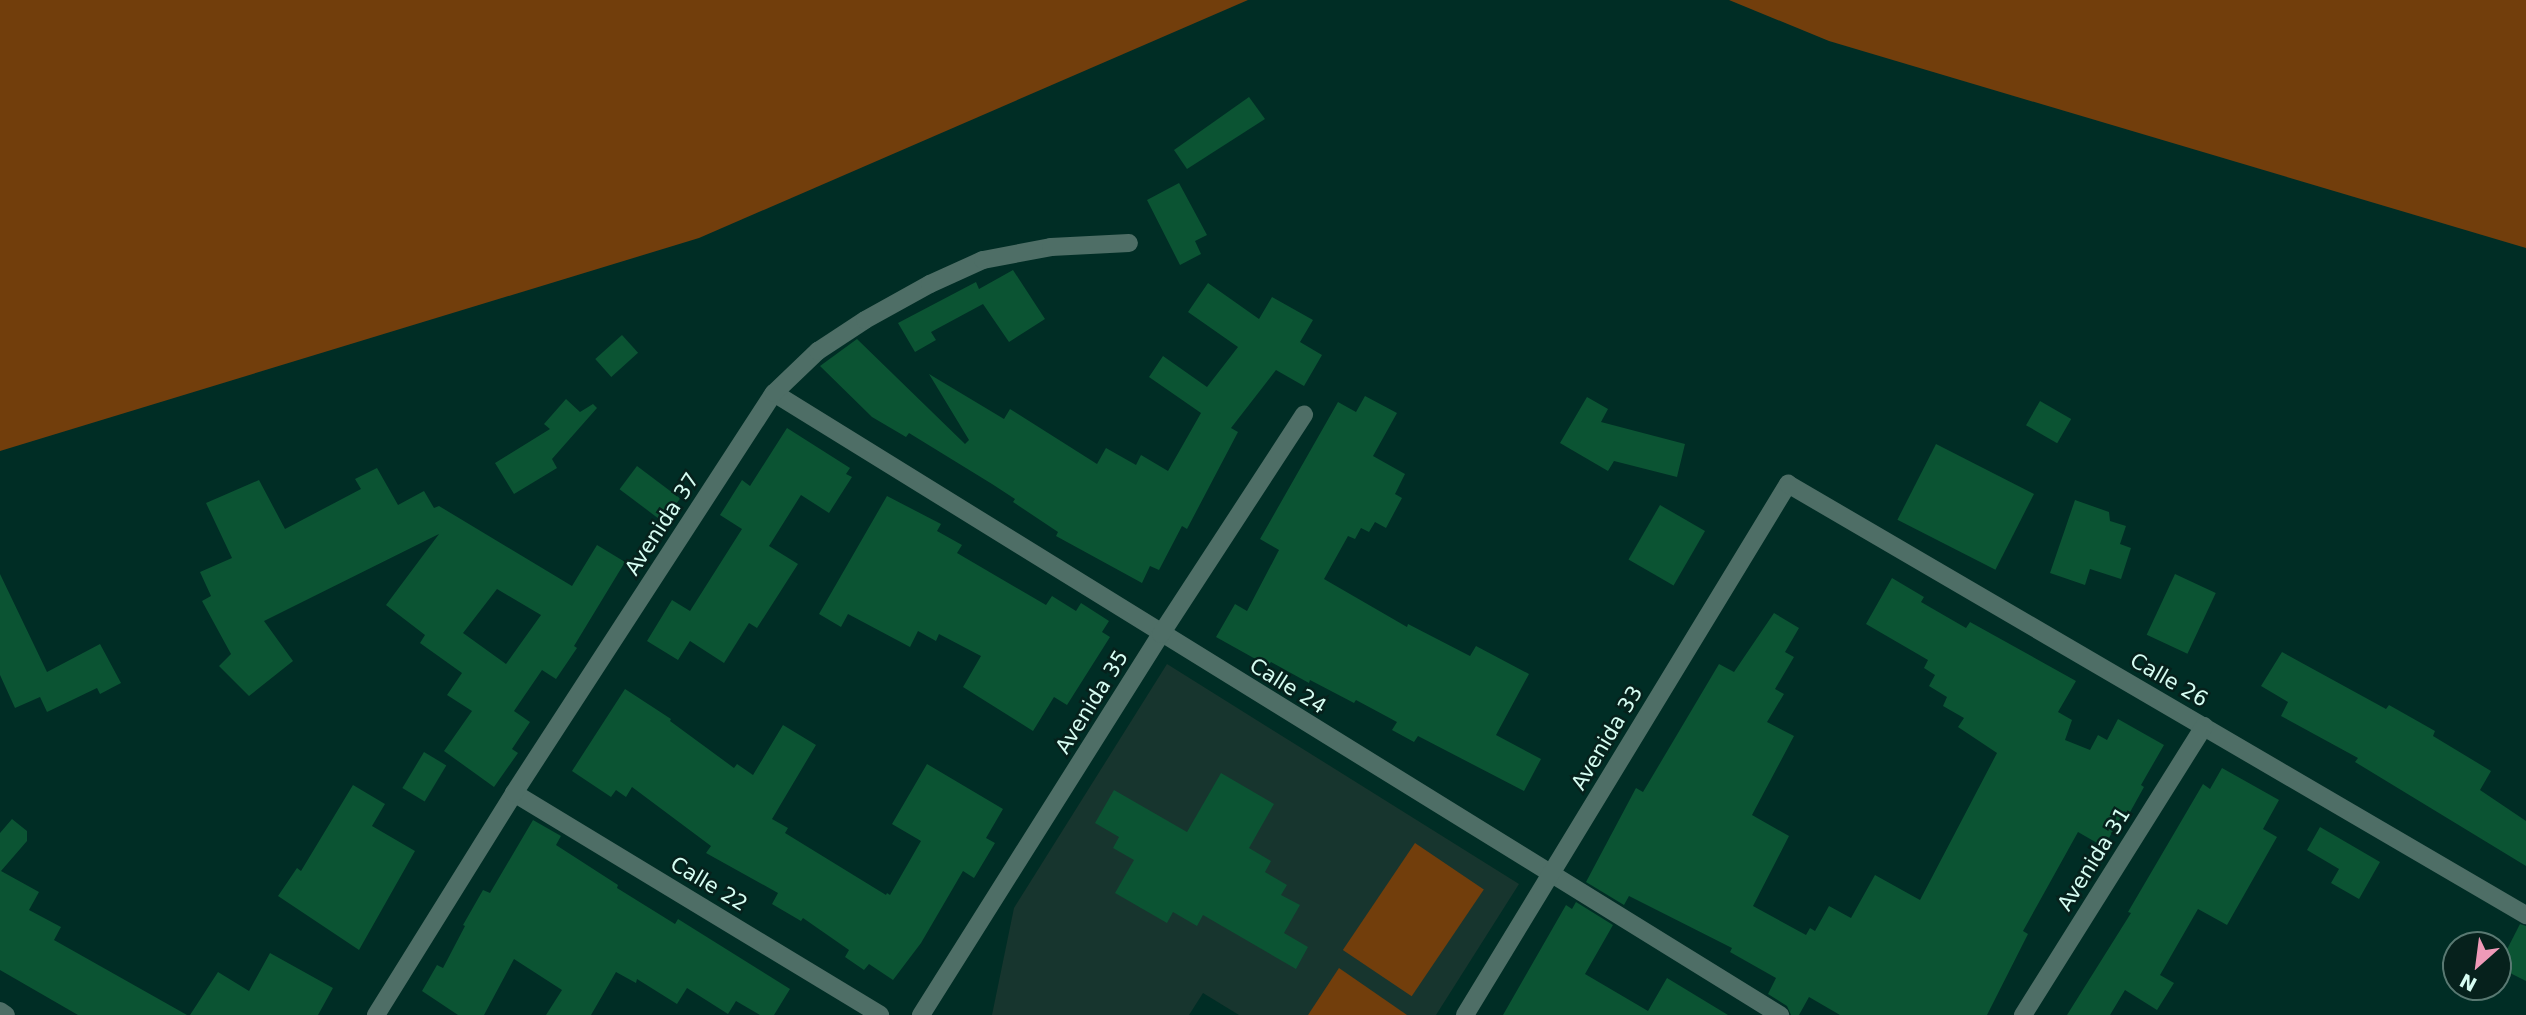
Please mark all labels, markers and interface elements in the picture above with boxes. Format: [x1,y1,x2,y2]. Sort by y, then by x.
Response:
street label: Avenida 37 [620,468,704,580]
street label: Avenida 35 [1050,646,1134,758]
street label: Calle 26 [2126,648,2212,712]
street label: Calle 24 [1245,653,1331,719]
street label: Avenida 33 [1566,681,1648,795]
street label: Avenida 31 [2052,803,2136,915]
street label: Calle 22 [666,851,752,917]
north arrow [2442,931,2512,1001]
text: N [2456,969,2480,996]

